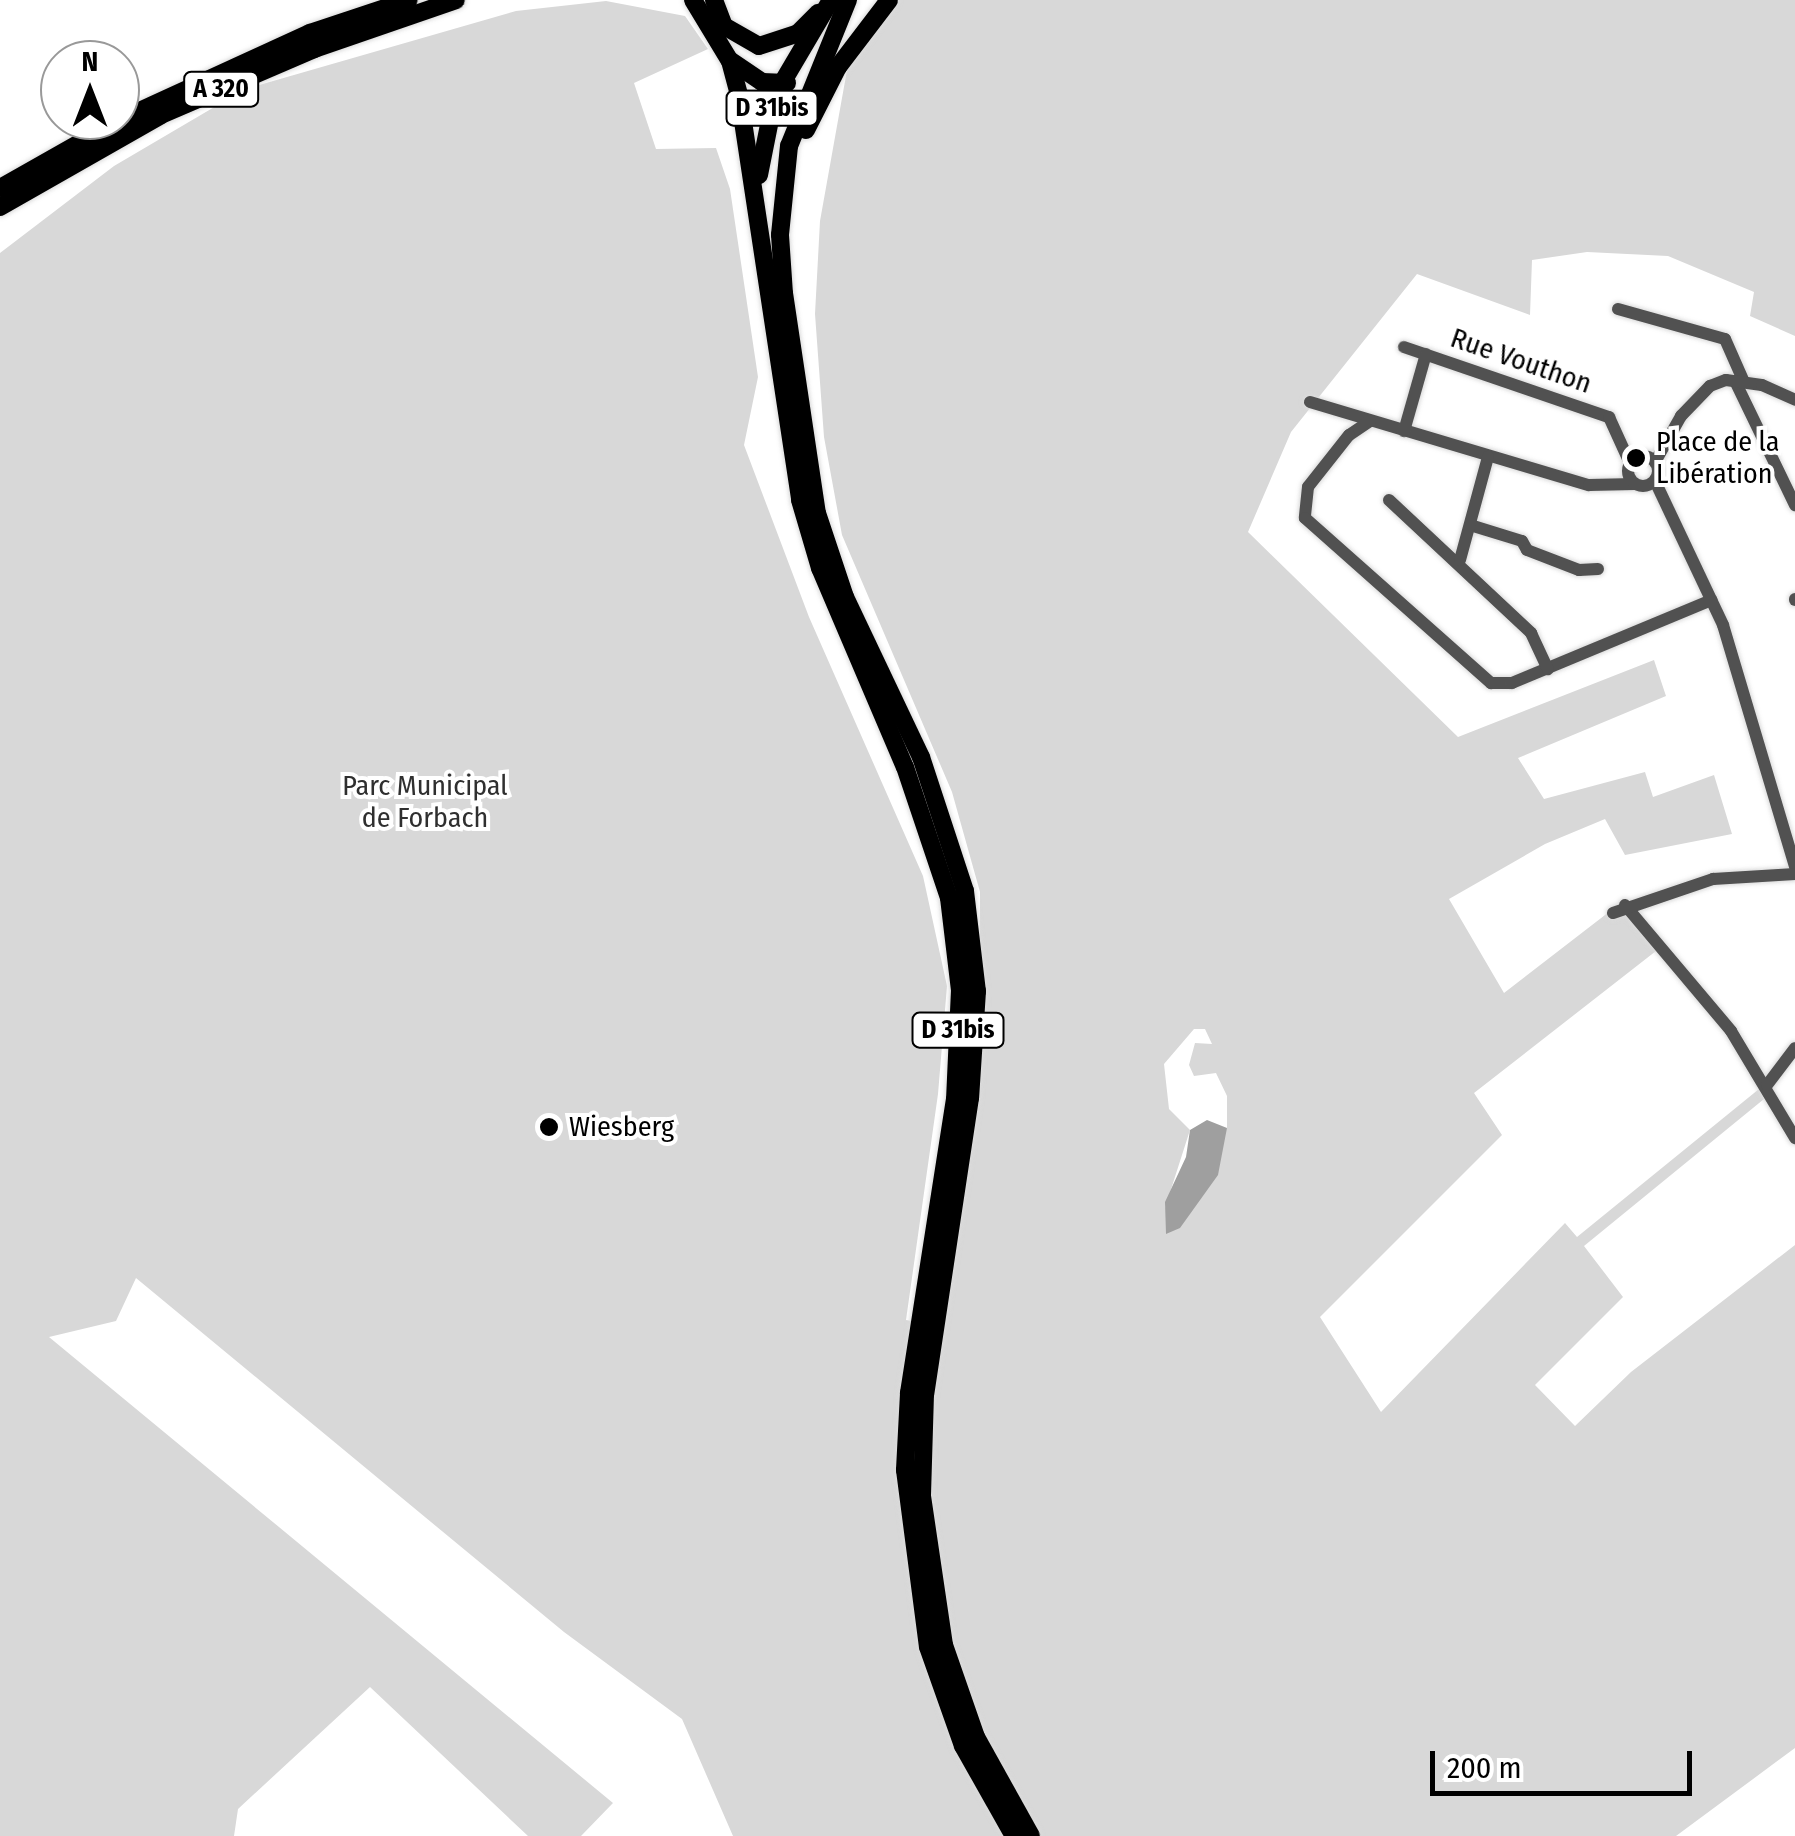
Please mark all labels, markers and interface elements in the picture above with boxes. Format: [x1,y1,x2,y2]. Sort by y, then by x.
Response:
north arrow [40,40,140,140]
text: N [82,45,98,78]
road number: A 320 [181,69,261,109]
road number: D 31bis [724,88,820,128]
street label: Rue Vouthon [1446,321,1596,401]
place label: Place de la Libération [1656,425,1780,491]
marker: Place de la Libération [1625,447,1647,469]
park label: Parc Municipal de Forbach [342,769,508,835]
road number: D 31bis [910,1010,1006,1050]
place label: Wiesberg [569,1110,674,1144]
marker: Wiesberg [538,1116,560,1138]
scale bar [1435,1731,1698,1793]
text: 200 m [1447,1750,1522,1786]

